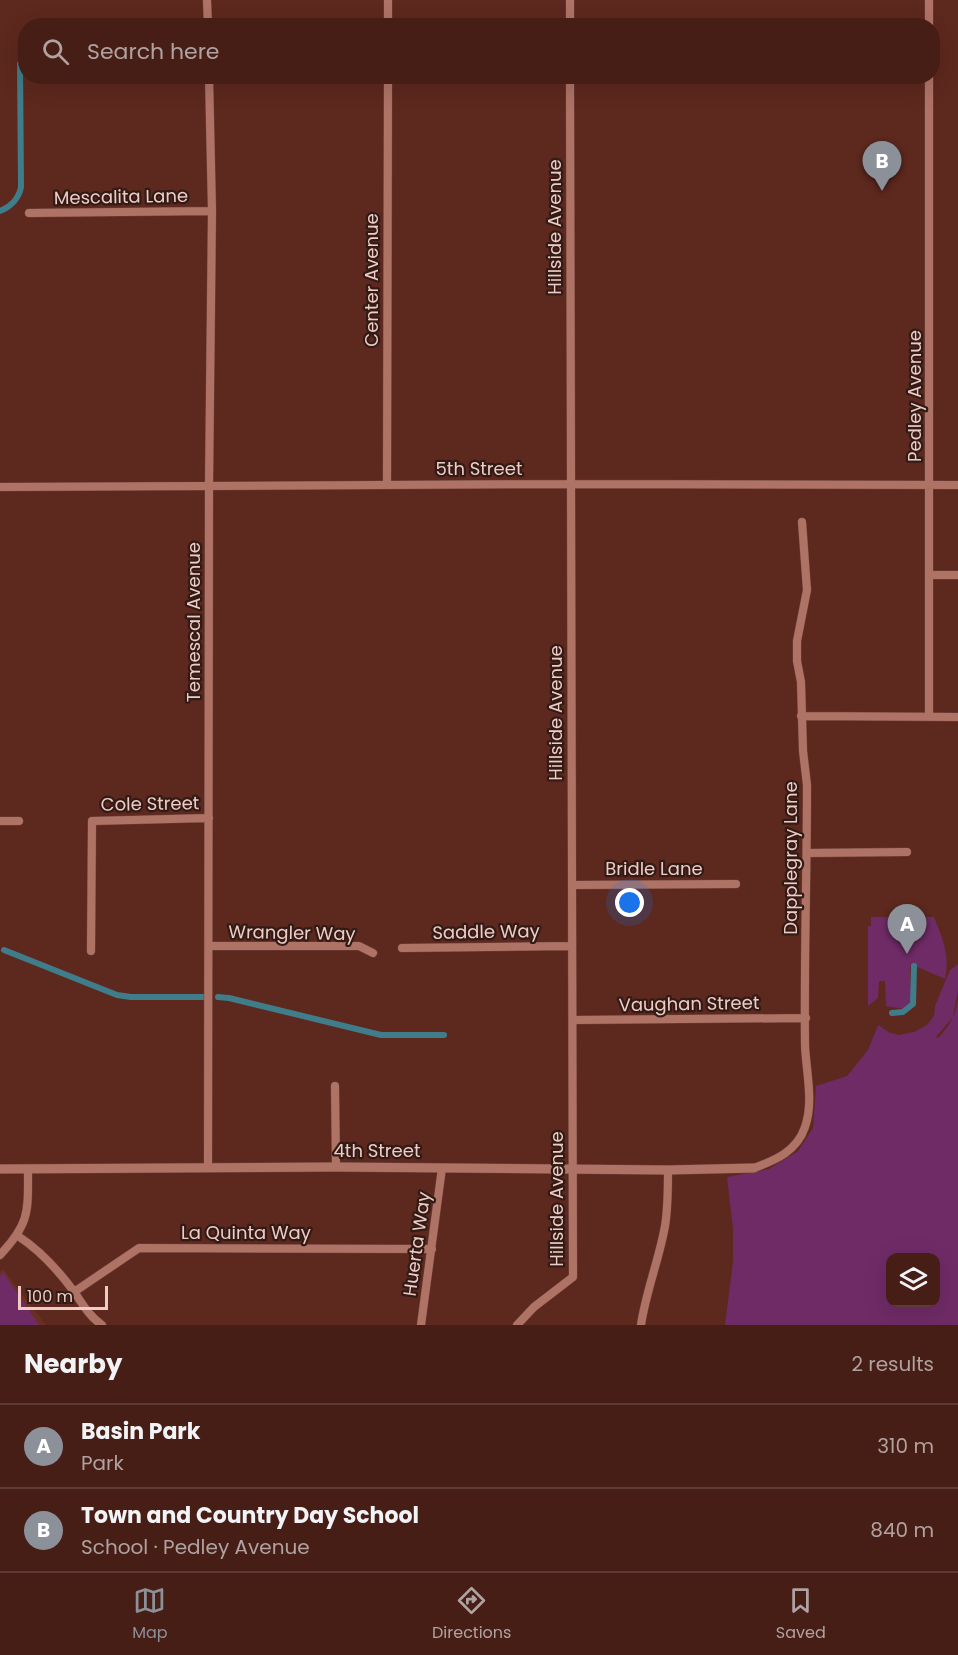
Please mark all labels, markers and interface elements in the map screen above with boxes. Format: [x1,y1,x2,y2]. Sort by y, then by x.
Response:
search box [18,18,940,84]
icon: search [39,35,72,68]
text: Search here [87,36,220,67]
pin: B [862,142,902,191]
street label: Hillside Avenue [542,159,567,295]
street label: Mescalita Lane [54,183,188,210]
street label: Center Avenue [359,213,384,347]
street label: Pedley Avenue [902,330,927,462]
street label: 5th Street [436,456,522,481]
street label: Temescal Avenue [181,542,206,702]
street label: Hillside Avenue [543,645,568,781]
street label: Dapplegray Lane [778,781,803,935]
street label: Cole Street [101,790,199,817]
street label: Bridle Lane [605,856,703,881]
your location [615,888,644,917]
pin: A [888,904,926,954]
street label: Saddle Way [432,918,540,945]
street label: Wrangler Way [228,919,356,946]
street label: Vaughan Street [618,990,760,1017]
street label: Hillside Avenue [544,1131,569,1267]
street label: 4th Street [334,1138,420,1163]
street label: Huerta Way [397,1190,436,1298]
street label: La Quinta Way [181,1220,311,1245]
map controls [886,1253,940,1307]
button: layers [886,1253,940,1307]
scale bar [18,1283,108,1310]
text: 100 m [27,1285,73,1308]
text: Nearby [24,1346,122,1382]
text: 2 results [851,1350,934,1378]
text: Basin Park [81,1416,200,1447]
text: A [36,1432,51,1460]
text: 310 m [877,1432,934,1460]
text: Park [81,1449,124,1477]
text: Town and Country Day School [81,1500,419,1531]
text: B [37,1516,50,1544]
text: 840 m [870,1516,934,1544]
text: School · Pedley Avenue [81,1533,310,1561]
tab: Map [132,1584,168,1645]
tab: Directions [432,1584,511,1645]
tab: Saved [776,1584,826,1645]

